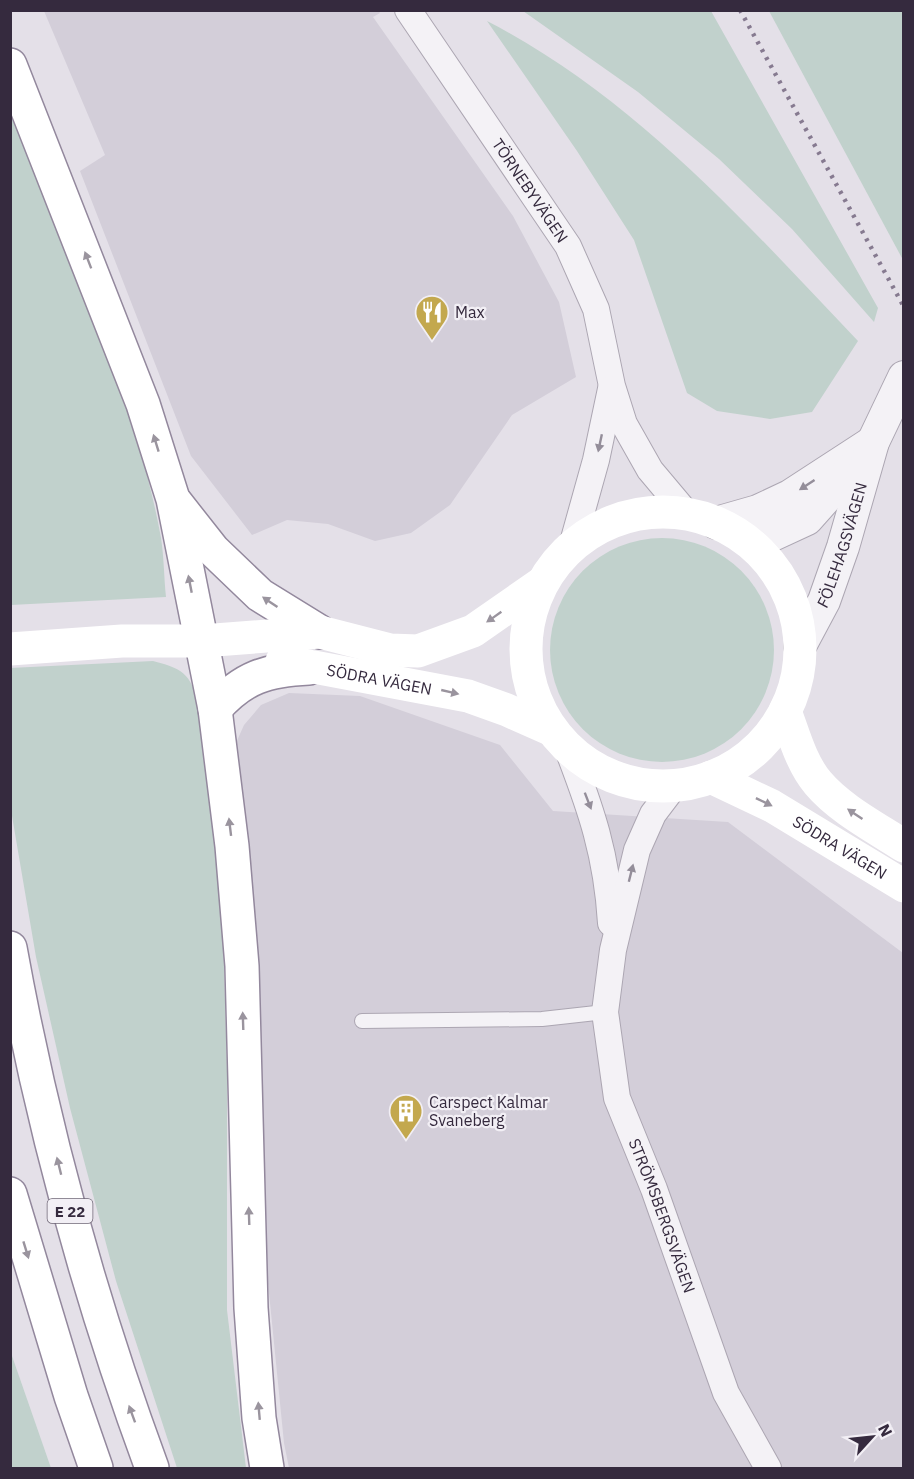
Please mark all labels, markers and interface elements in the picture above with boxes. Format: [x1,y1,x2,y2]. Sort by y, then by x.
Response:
street label: TÖRNEBYVÄGEN [488,135,573,246]
one-way arrow [83,251,93,269]
restaurant icon: Max [414,294,450,341]
place label: Max [455,302,485,322]
one-way arrow [150,434,160,452]
one-way arrow [594,434,604,452]
one-way arrow [799,480,815,491]
street label: FÖLEHAGSVÄGEN [812,480,871,611]
one-way arrow [185,574,194,593]
one-way arrow [262,597,278,608]
one-way arrow [487,611,503,623]
street label: SÖDRA VÄGEN [325,660,434,699]
one-way arrow [440,688,459,698]
one-way arrow [583,793,593,811]
one-way arrow [756,797,773,806]
one-way arrow [846,808,863,819]
street label: SÖDRA VÄGEN [789,811,891,883]
one-way arrow [225,817,234,836]
one-way arrow [627,864,637,882]
one-way arrow [238,1011,248,1030]
place label: Carspect Kalmar Svaneberg [429,1092,548,1130]
building icon: Carspect Kalmar Svaneberg [388,1093,424,1140]
street label: STRÖMSBERGSVÄGEN [624,1135,700,1295]
one-way arrow [53,1157,63,1176]
road number: E 22 [48,1199,92,1223]
one-way arrow [244,1206,253,1225]
one-way arrow [22,1241,31,1259]
one-way arrow [254,1401,264,1420]
one-way arrow [126,1404,136,1422]
north arrow [842,1407,902,1467]
text: N [874,1420,897,1440]

